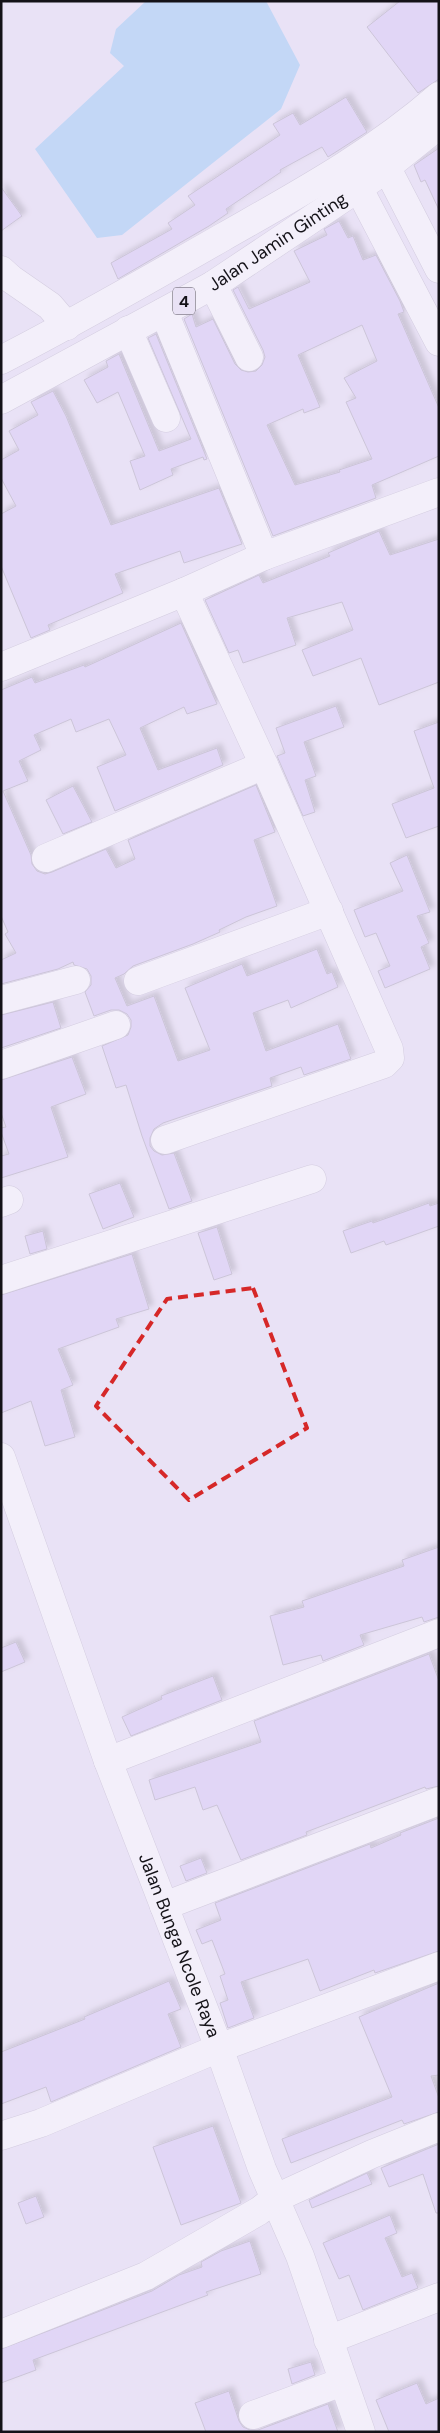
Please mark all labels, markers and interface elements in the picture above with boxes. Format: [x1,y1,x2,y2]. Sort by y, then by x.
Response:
street label: Jalan Jamin Ginting [204,187,352,297]
road number: 4 [173,288,195,314]
street label: Jalan Bunga Ncole Raya [133,1850,226,2041]

